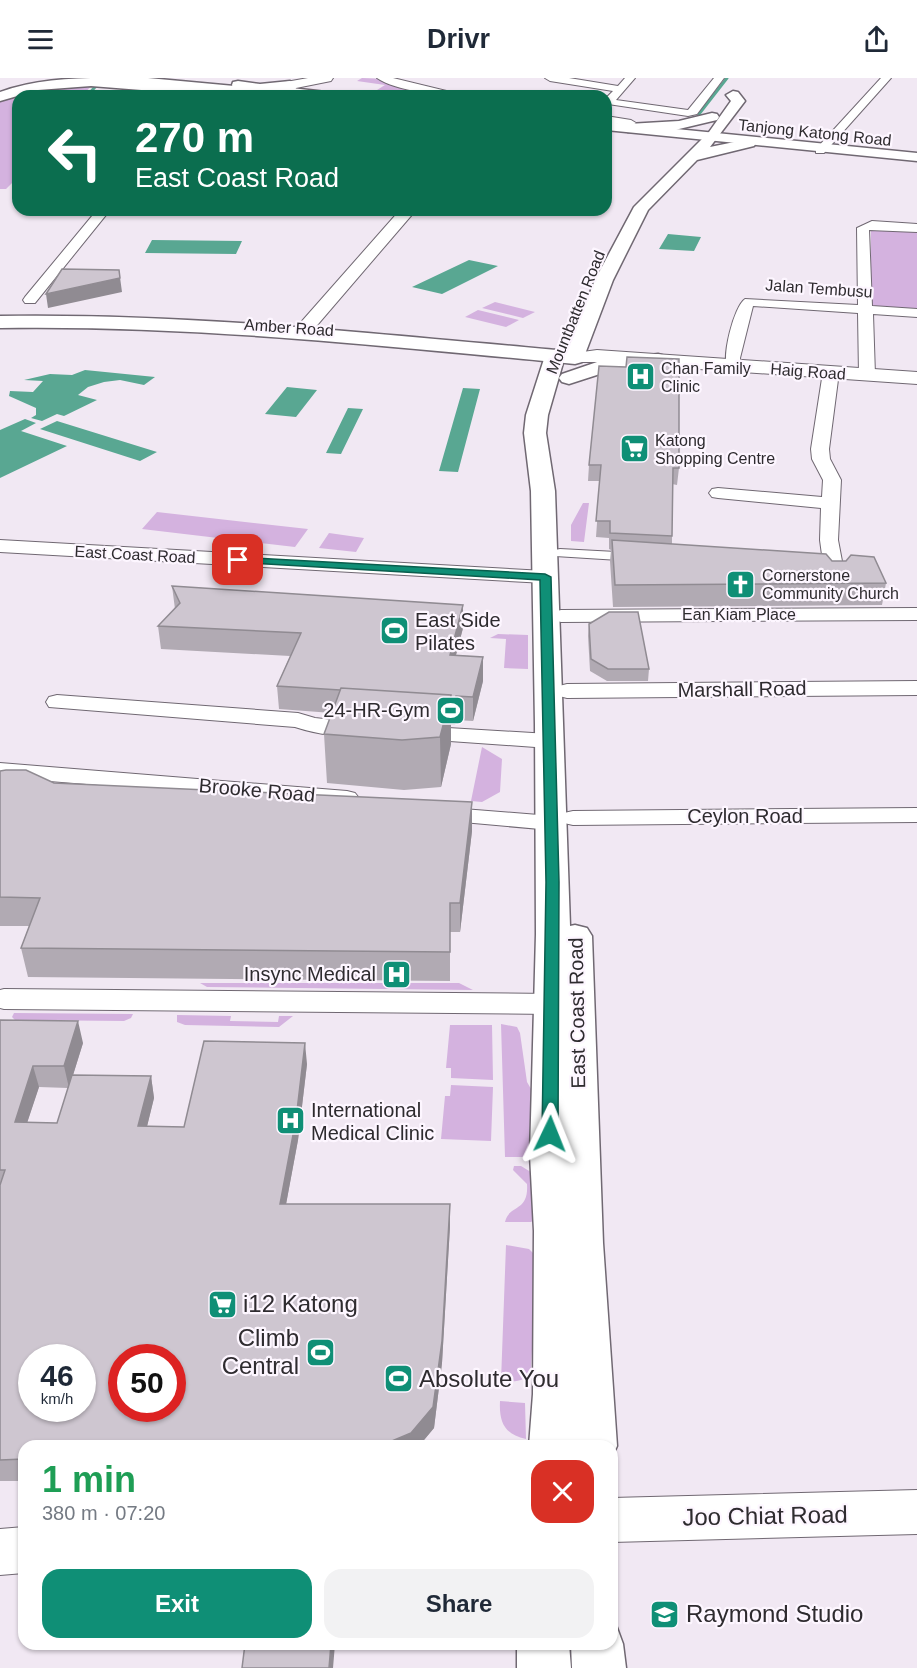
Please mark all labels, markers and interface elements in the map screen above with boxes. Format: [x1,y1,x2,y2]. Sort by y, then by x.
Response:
icon: menu [24,23,57,56]
icon: share [860,23,893,56]
text: Drivr [427,24,490,54]
icon: left [36,114,114,192]
text: 270 m [135,114,254,161]
street label: Tanjong Katong Road [738,116,892,149]
text: East Coast Road [135,163,339,193]
street label: Mountbatten Road [543,248,608,376]
street label: Jalan Tembusu [765,276,873,301]
street label: Amber Road [244,316,334,339]
place label: Chan Family Clinic [661,360,751,395]
street label: Haig Road [770,360,846,383]
hospital icon: Chan Family Clinic [624,361,656,393]
place label: Katong Shopping Centre [655,432,775,467]
supermarket icon: Katong Shopping Centre [618,433,650,465]
pin [212,534,263,585]
street label: East Coast Road [74,543,196,566]
icon: arrive [221,543,254,576]
place label: Cornerstone Community Church [762,567,899,602]
church icon: Cornerstone Community Church [725,568,757,600]
street label: Ean Kiam Place [682,606,796,623]
place label: East Side Pilates [415,609,501,654]
sports icon: East Side Pilates [378,615,410,647]
street label: Marshall Road [677,677,807,701]
sports icon: 24-HR-Gym [435,694,467,726]
place label: 24-HR-Gym [323,699,430,721]
street label: Brooke Road [198,774,316,806]
street label: Ceylon Road [687,805,803,827]
street label: East Coast Road [565,937,589,1089]
hospital icon: Insync Medical [381,958,413,990]
place label: Insync Medical [244,963,376,985]
place label: International Medical Clinic [311,1099,434,1144]
position arrow [518,1102,582,1166]
hospital icon: International Medical Clinic [274,1105,306,1137]
supermarket icon: i12 Katong [206,1288,238,1320]
place label: i12 Katong [243,1290,358,1317]
place label: Climb Central [222,1324,299,1379]
sports icon: Climb Central [304,1336,336,1368]
speed limit sign: 50 [108,1344,186,1422]
text: 46 [40,1359,74,1392]
sports icon: Absolute You [382,1363,414,1395]
place label: Absolute You [419,1365,559,1392]
text: km/h [41,1390,73,1407]
text: 1 min [42,1459,136,1500]
button: close [531,1460,594,1523]
street label: Joo Chiat Road [682,1501,848,1530]
text: 380 m · 07:20 [42,1502,165,1524]
button: Exit [42,1569,312,1638]
button: Share [324,1569,594,1638]
school or university icon: Raymond Studio [649,1598,681,1630]
place label: Raymond Studio [686,1600,863,1627]

